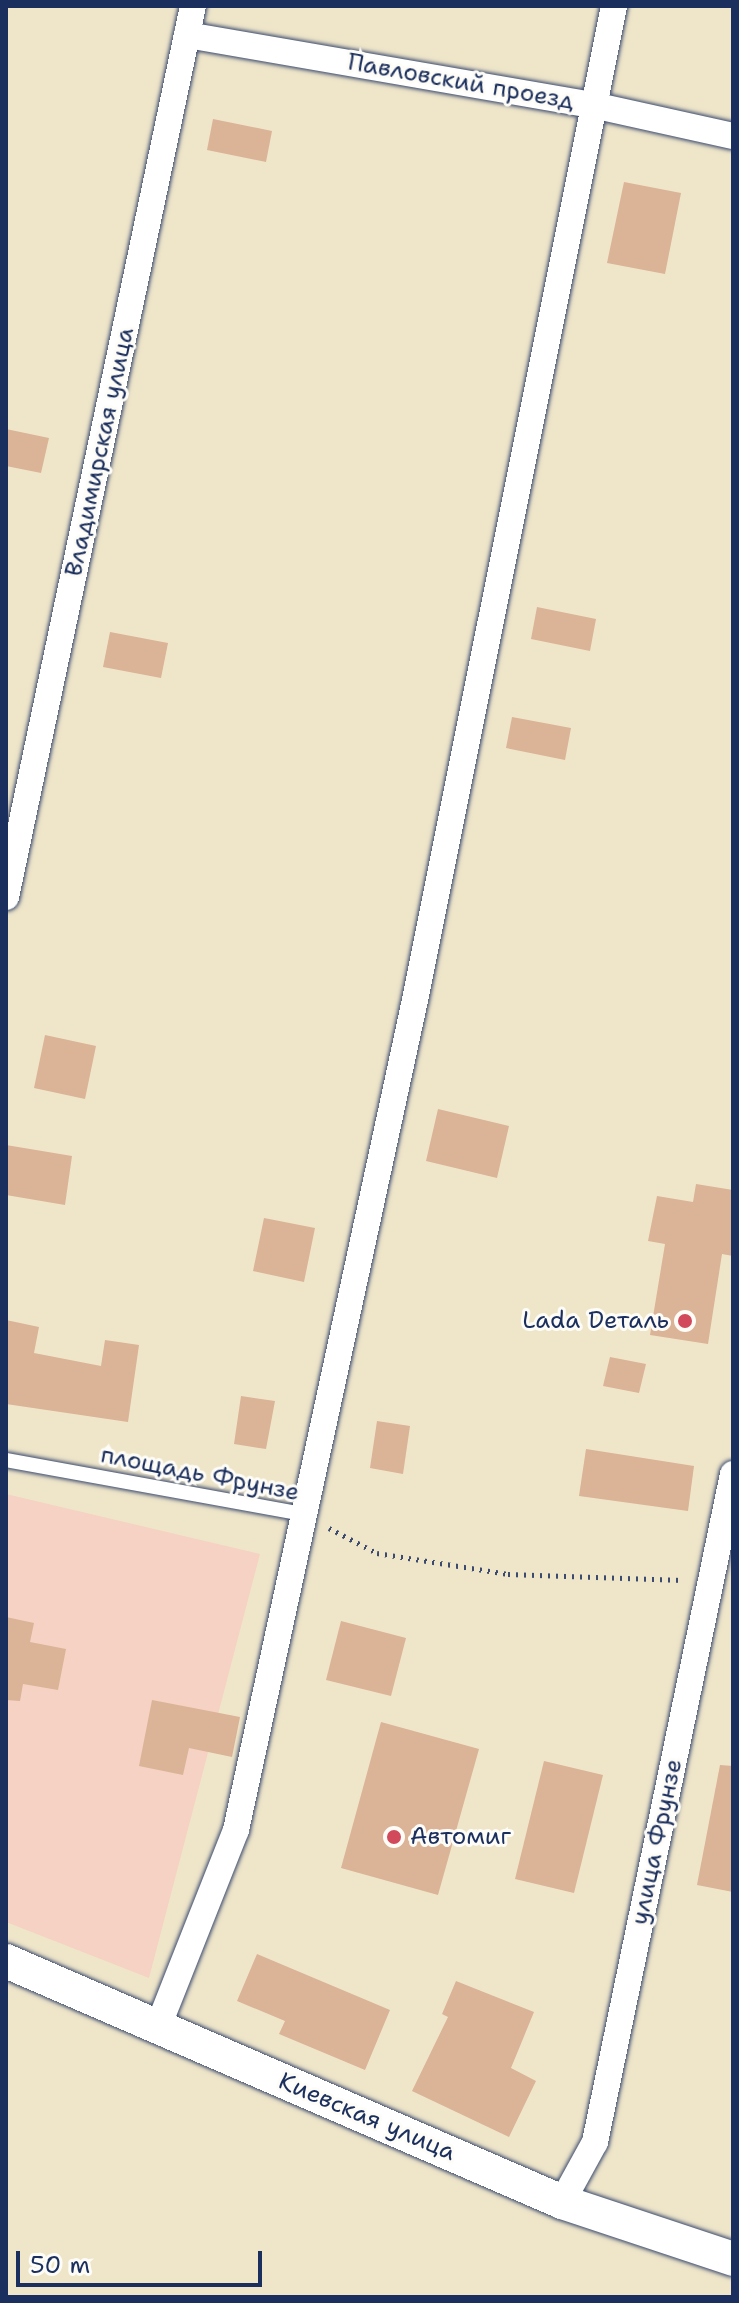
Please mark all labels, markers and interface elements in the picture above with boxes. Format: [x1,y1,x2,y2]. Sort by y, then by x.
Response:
street label: Павловский проезд [345,48,577,116]
street label: Владимирская улица [60,325,140,579]
place label: Lada Dеталь [522,1307,669,1335]
marker: Lada Dеталь [676,1312,694,1330]
street label: площадь Фрунзе [98,1441,302,1507]
street label: улица Фрунзе [625,1756,689,1928]
place label: Автомиг [410,1823,511,1851]
marker: Автомиг [385,1828,403,1846]
street label: Киевская улица [274,2067,460,2167]
scale bar [20,2235,266,2285]
text: 50 m [30,2249,90,2281]

